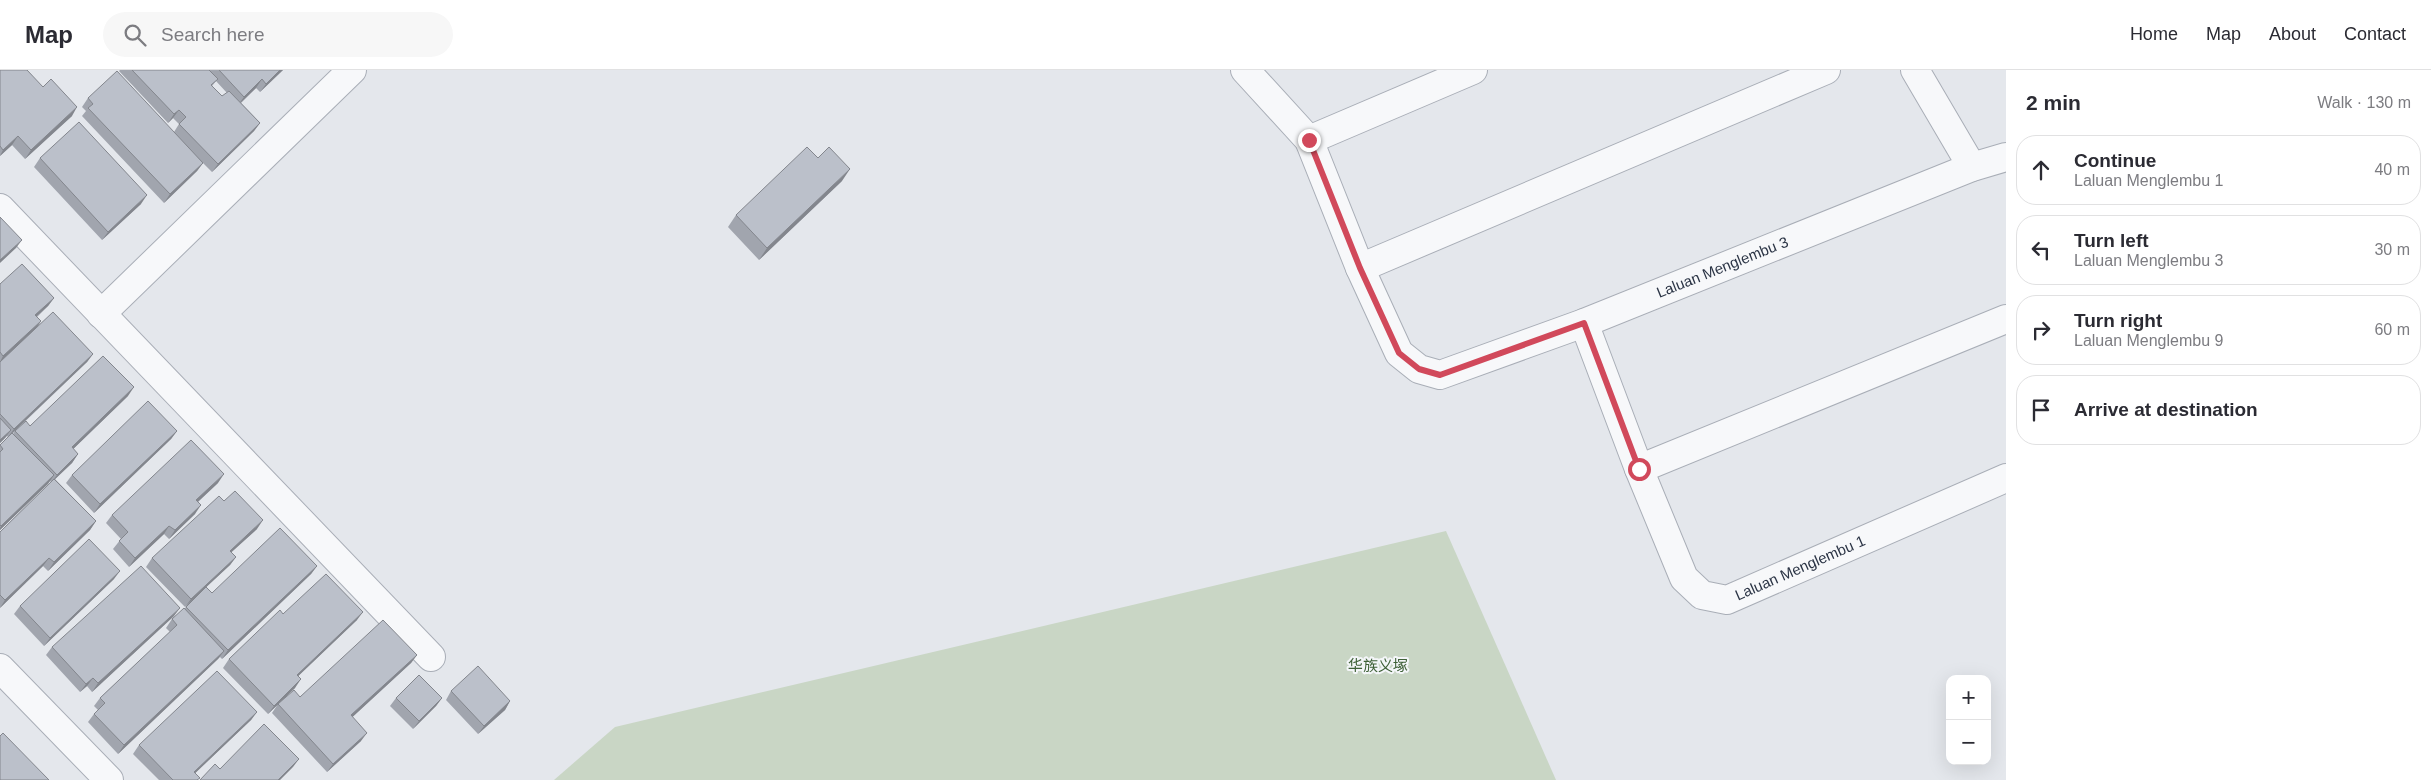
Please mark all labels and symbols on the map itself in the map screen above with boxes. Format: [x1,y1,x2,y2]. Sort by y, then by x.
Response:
route end [1298,129,1321,152]
street label: Laluan Menglembu 3 [1654,233,1791,301]
route start [1628,458,1651,481]
street label: Laluan Menglembu 1 [1732,532,1868,603]
park label: 华族义塚 [1348,657,1408,674]

